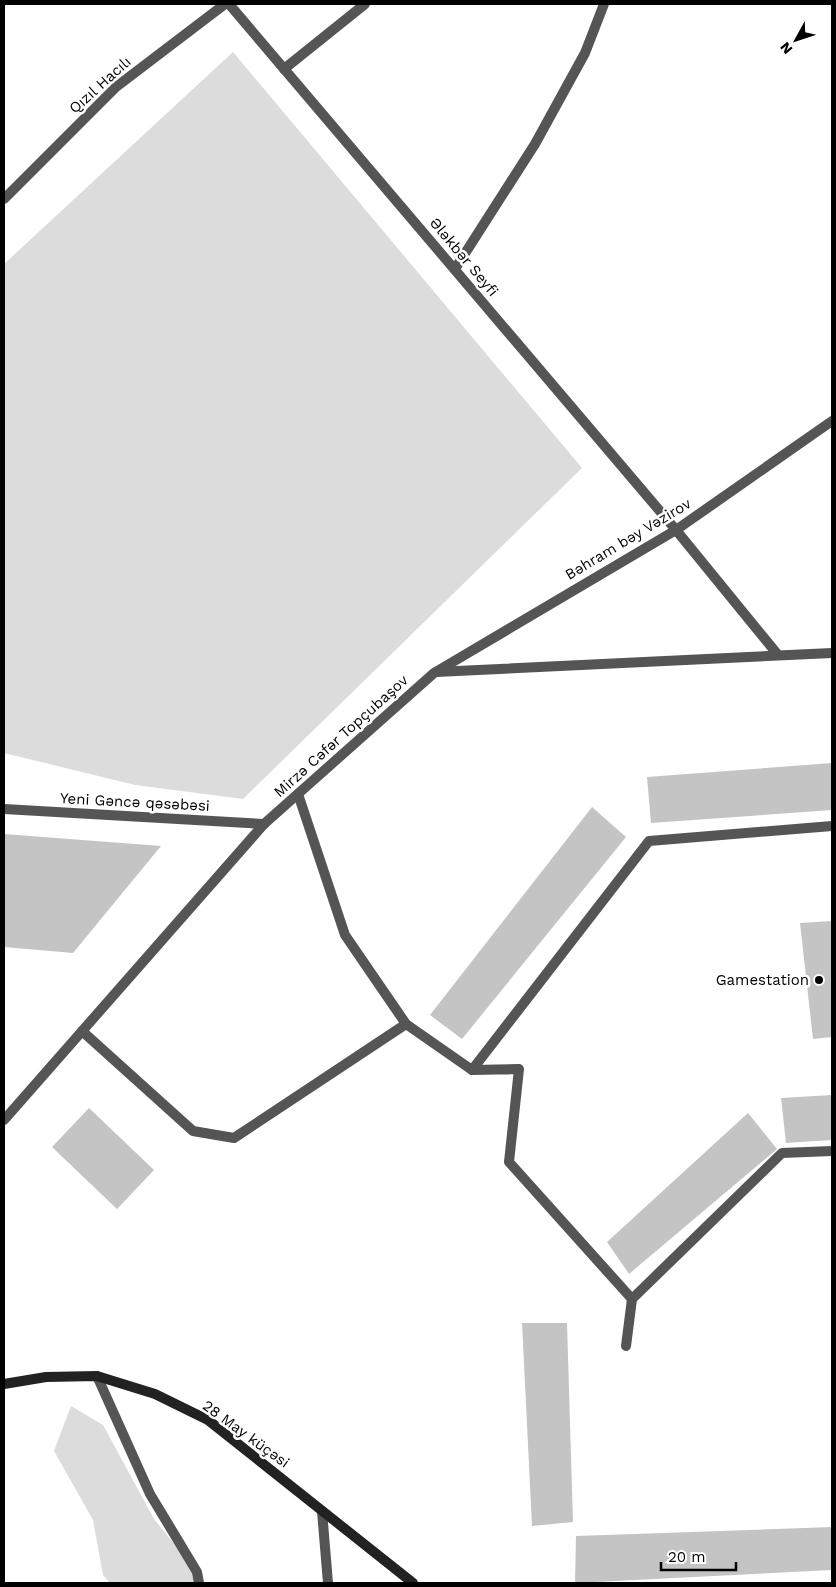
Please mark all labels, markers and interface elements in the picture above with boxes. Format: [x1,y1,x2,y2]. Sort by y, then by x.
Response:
north arrow [771,15,821,65]
text: N [777,39,796,57]
street label: Qızıl Hacılı [65,53,135,117]
street label: Ələkbər Seyfi [426,214,502,300]
street label: Bəhram bəy Vəzirov [562,494,694,584]
street label: Mirzə Cəfər Topçubaşov [270,671,412,801]
street label: Yeni Gəncə qəsəbəsi [60,789,210,815]
place label: Gamestation [716,971,809,989]
marker: Gamestation [813,974,825,986]
street label: 28 May küçəsi [199,1396,293,1472]
scale bar [661,1540,736,1572]
text: 20 m [668,1548,706,1566]

